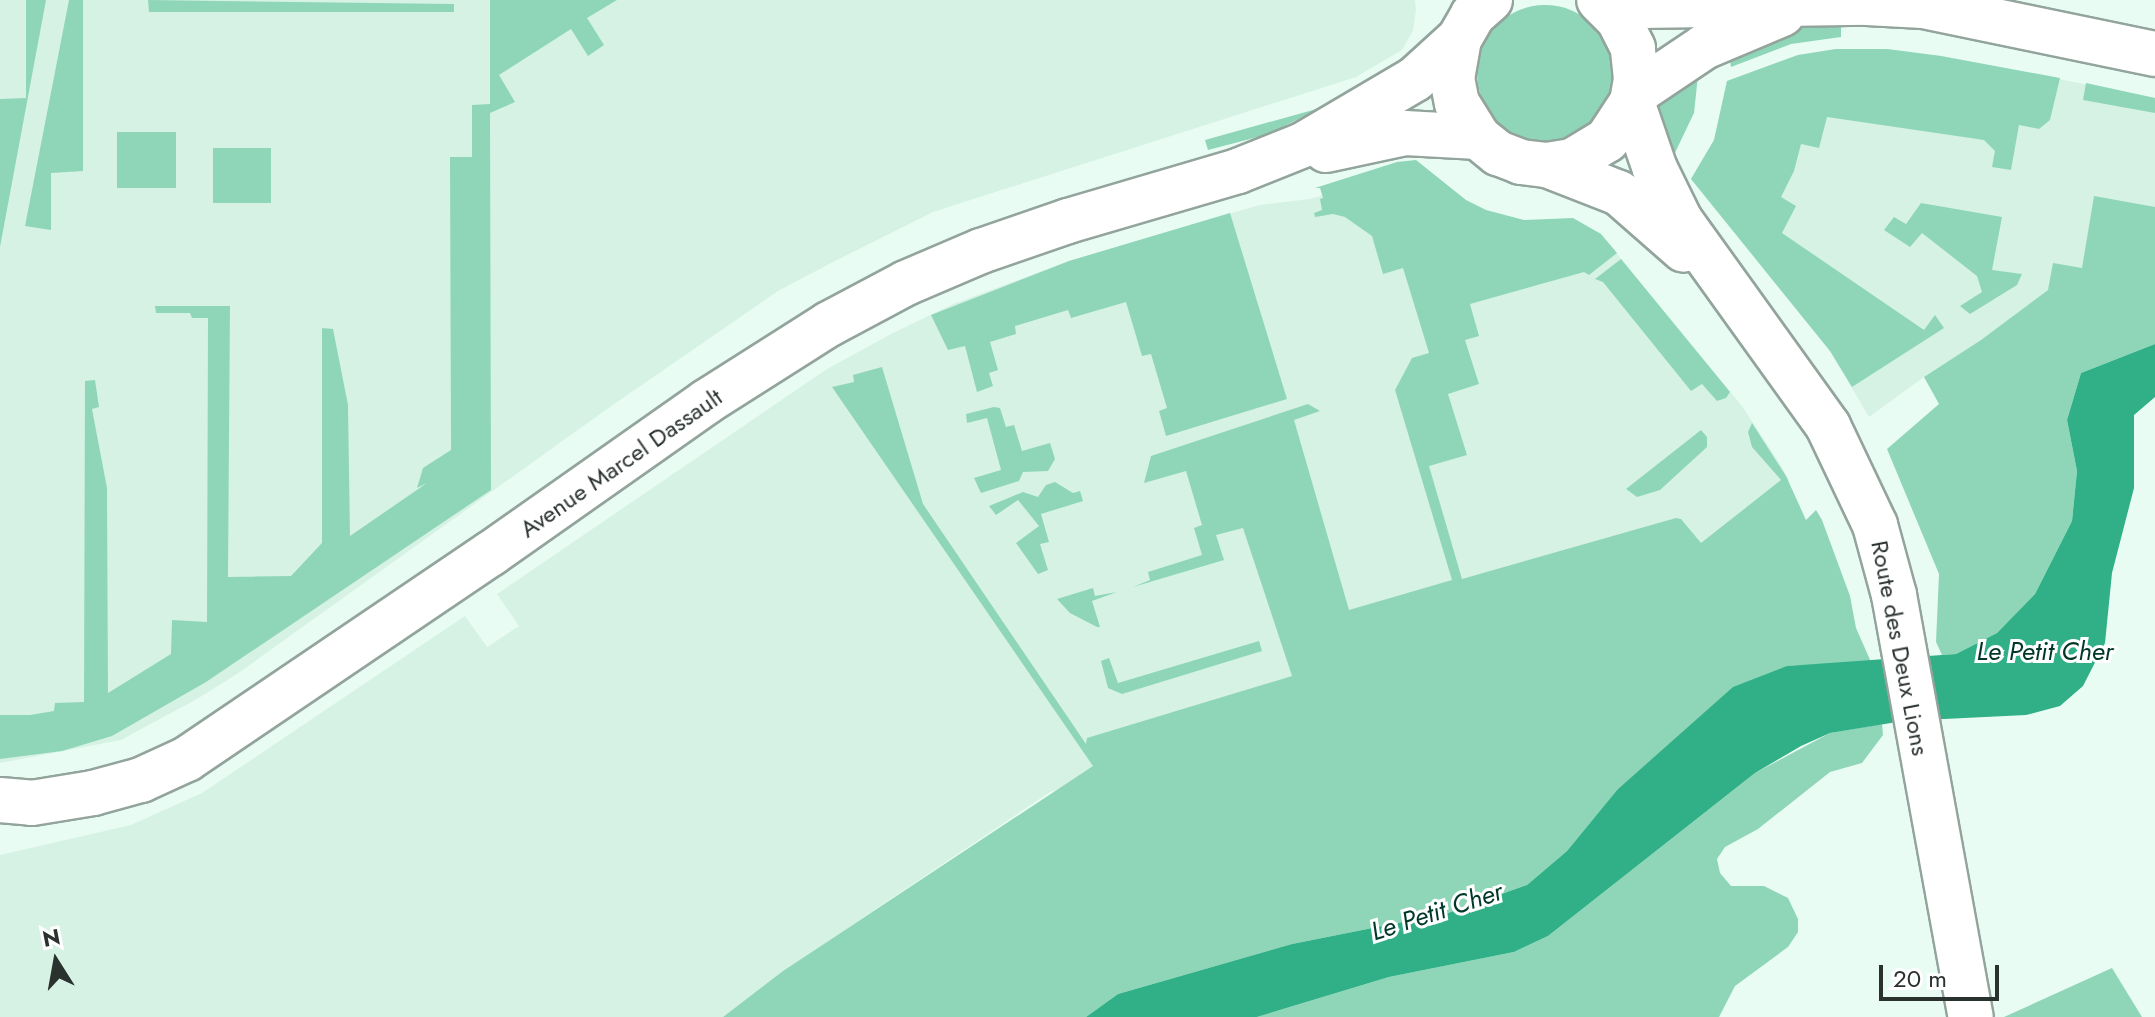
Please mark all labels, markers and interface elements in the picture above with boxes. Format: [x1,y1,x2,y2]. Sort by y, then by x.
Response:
street label: Avenue Marcel Dassault [514,382,728,544]
street label: Route des Deux Lions [1865,538,1935,758]
water label: Le Petit Cher [1977,636,2113,668]
water label: Le Petit Cher [1367,876,1507,948]
text: N [40,920,63,955]
north arrow [16,921,96,1001]
scale bar [1883,949,2003,999]
text: 20 m [1893,961,1947,996]

